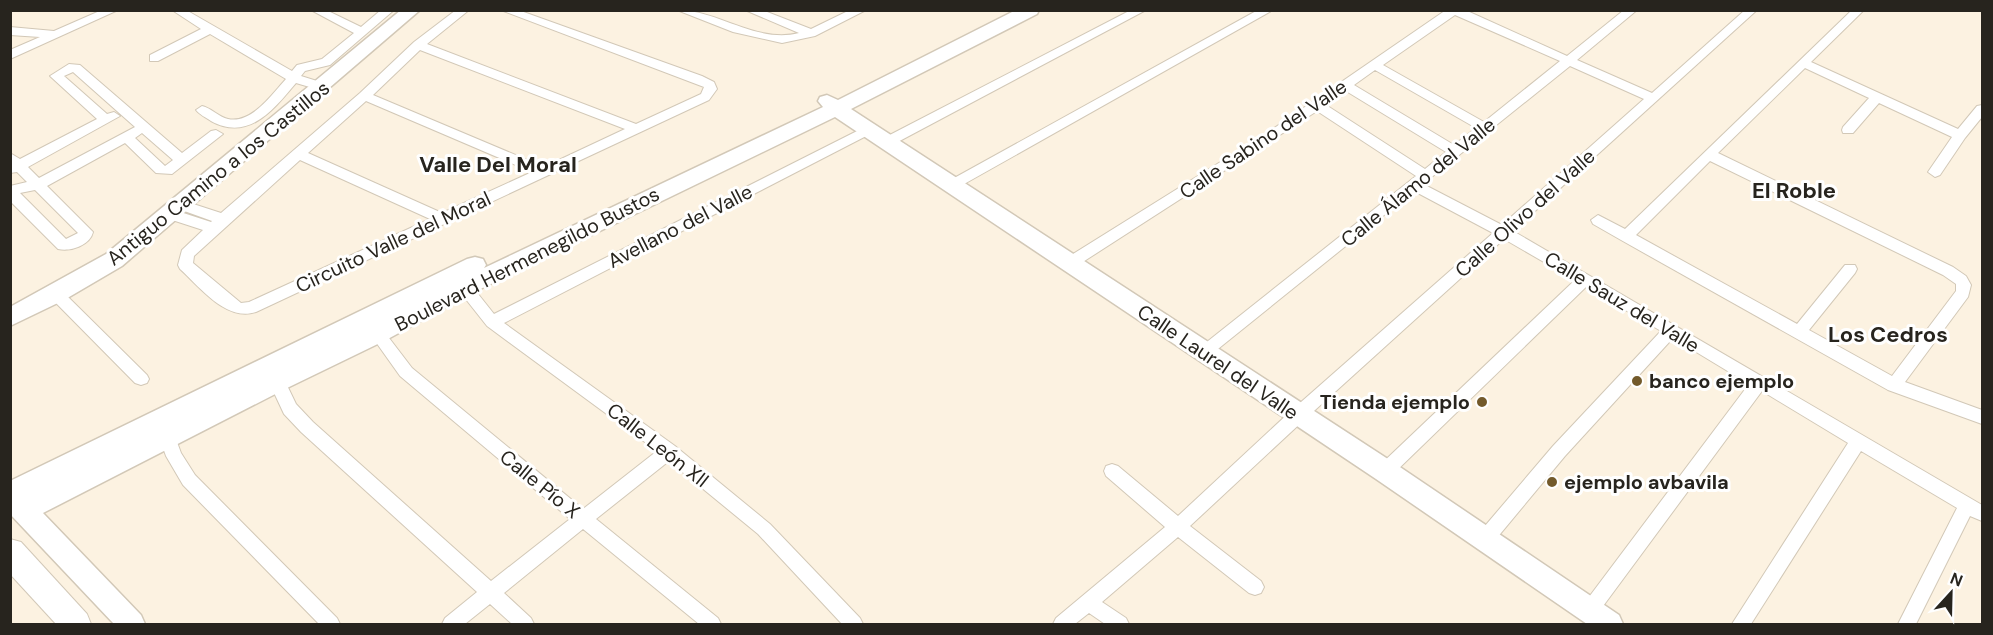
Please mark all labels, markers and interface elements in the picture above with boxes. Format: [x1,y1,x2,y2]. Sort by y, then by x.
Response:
street label: Calle Sabino del Valle [1174,73,1352,205]
street label: Antiguo Camino a los Castillos [101,75,335,271]
street label: Calle Álamo del Valle [1335,112,1501,252]
street label: Calle Olivo del Valle [1449,143,1601,283]
district label: Valle Del Moral [419,150,577,179]
district label: El Roble [1752,176,1836,205]
street label: Avellano del Valle [603,178,757,274]
street label: Boulevard Hermenegildo Bustos [390,181,664,337]
street label: Circuito Valle del Moral [291,185,495,299]
street label: Calle Sauz del Valle [1540,245,1704,359]
street label: Calle Laurel del Valle [1132,298,1304,426]
district label: Los Cedros [1828,320,1948,349]
place label: banco ejemplo [1649,368,1794,394]
marker: banco ejemplo [1630,374,1644,388]
place label: Tienda ejemplo [1320,389,1470,415]
marker: Tienda ejemplo [1475,395,1489,409]
street label: Calle León XII [602,397,714,493]
street label: Calle Pío X [494,444,586,524]
place label: ejemplo avbavila [1564,469,1729,495]
marker: ejemplo avbavila [1545,475,1559,489]
north arrow [1921,563,1981,623]
text: N [1947,568,1966,591]

